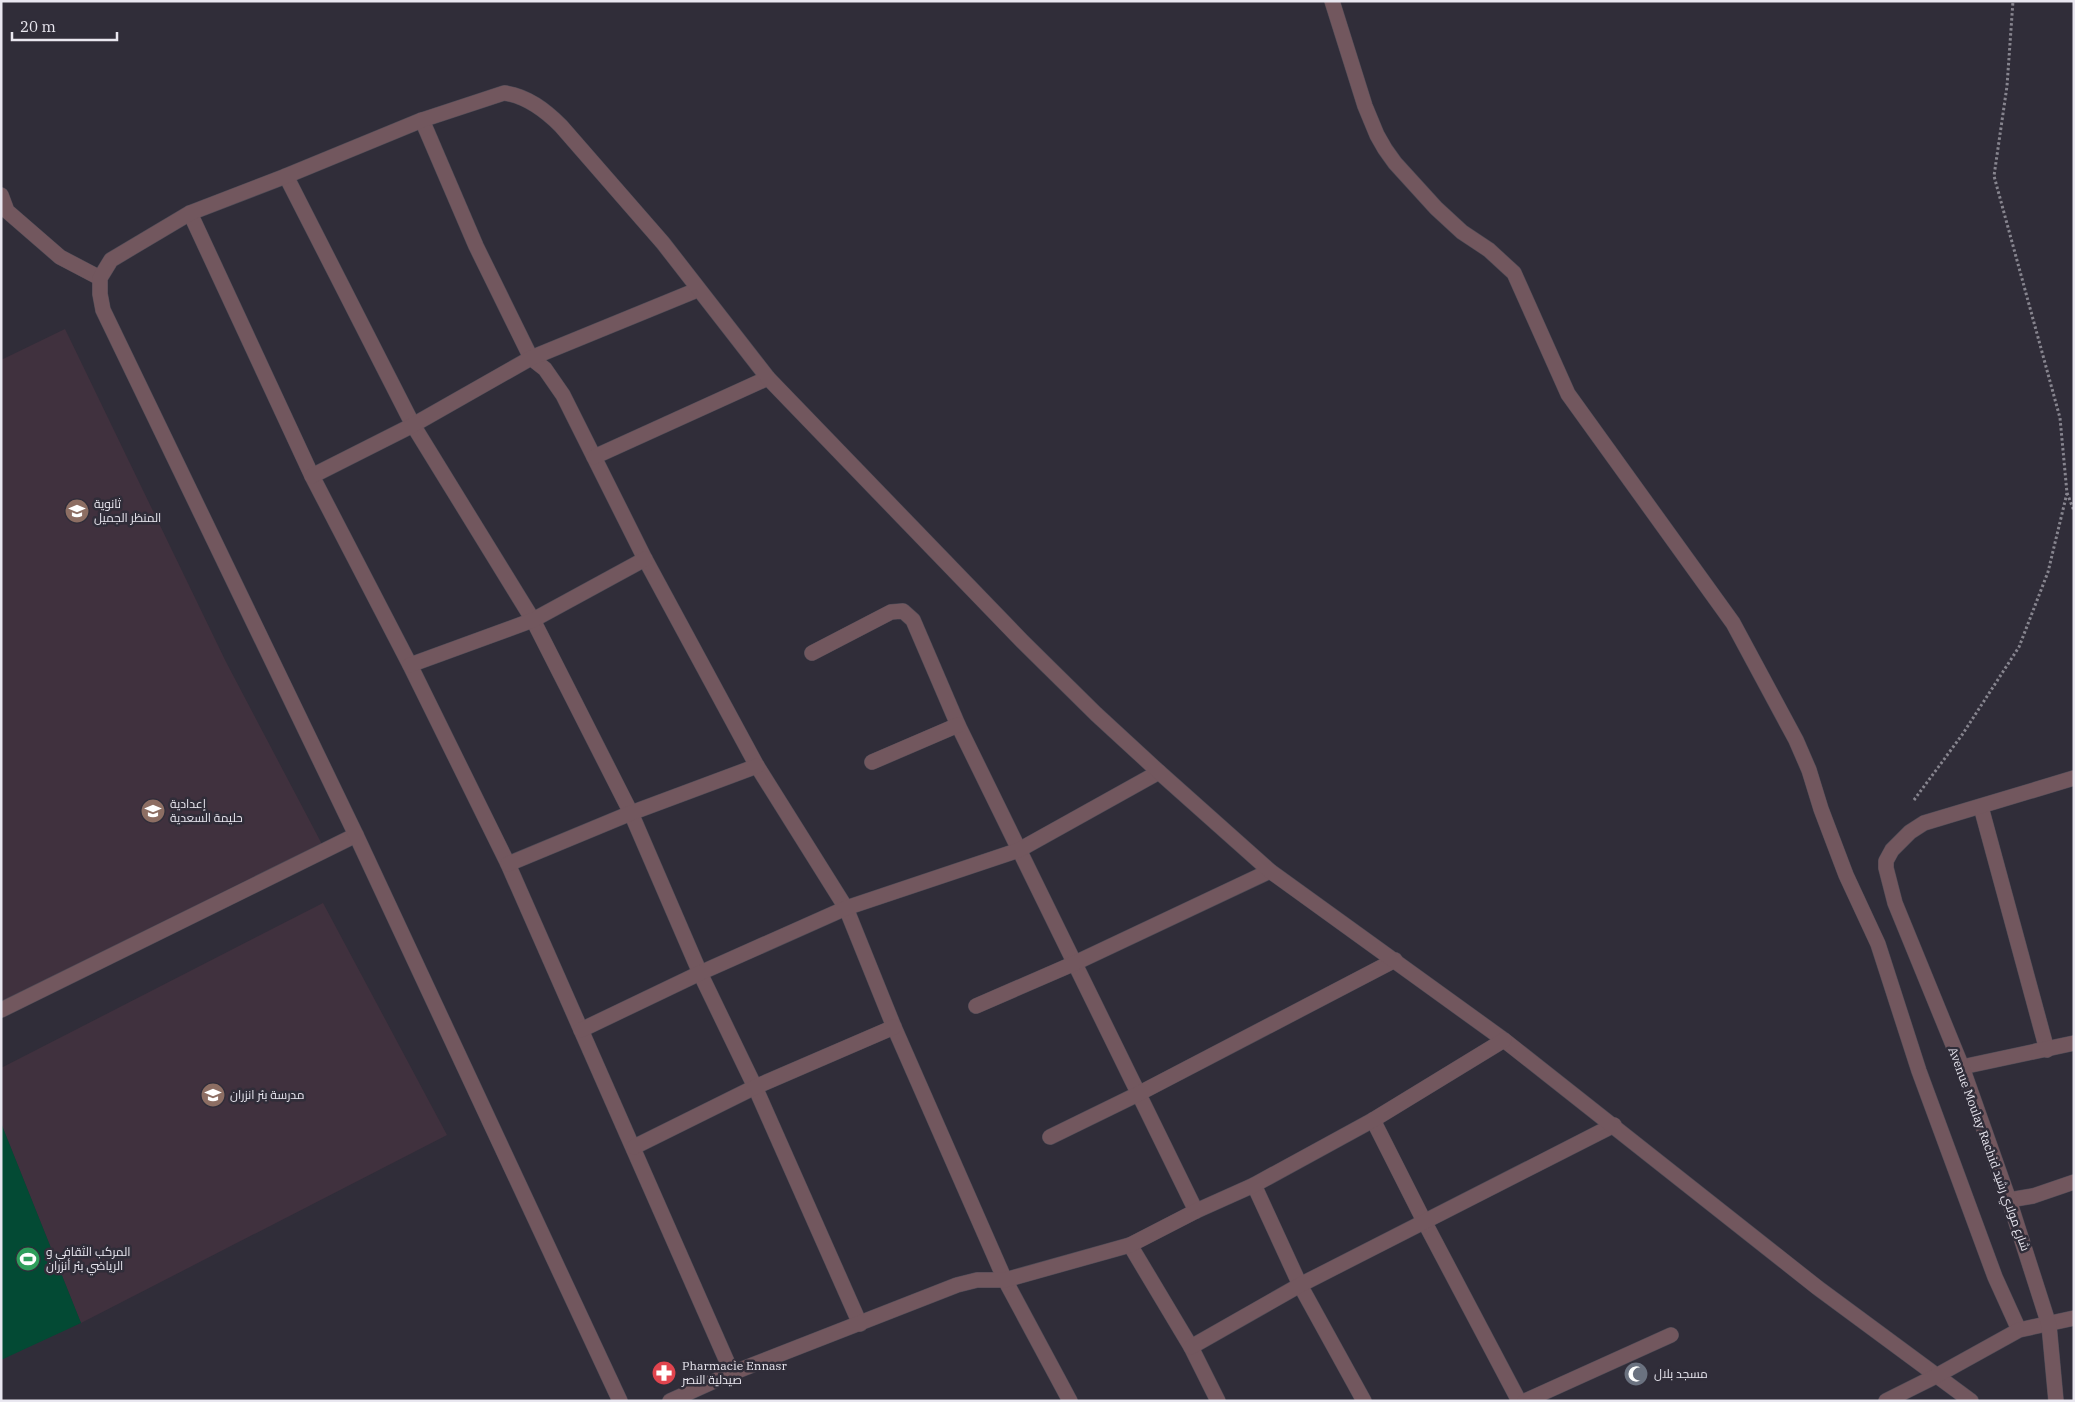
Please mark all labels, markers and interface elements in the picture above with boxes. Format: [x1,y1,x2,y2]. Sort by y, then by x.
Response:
scale bar [12,10,118,42]
text: 20 m [20,17,56,36]
place label: ثانوية المنظر الجميل [94,496,161,525]
school or university icon: ثانوية المنظر الجميل [64,498,90,524]
place label: إعدادية حليمة السعدية [170,796,243,825]
school or university icon: إعدادية حليمة السعدية [140,798,166,824]
street label: Avenue Moulay Rachid شارع مولاي رشيد [1943,1045,2033,1254]
school or university icon: مدرسة بئر انزران [200,1082,226,1108]
place label: مدرسة بئر انزران [230,1087,304,1102]
place label: المركب الثقافي و الرياضي بئر أنزران [46,1244,130,1276]
sports icon: المركب الثقافي و الرياضي بئر أنزران [15,1246,41,1272]
place label: Pharmacie Ennasr صيدلية النصر [681,1358,787,1387]
pharmacy icon: Pharmacie Ennasr صيدلية النصر [651,1360,677,1386]
mosque icon: مسجد بلال [1623,1361,1649,1387]
place label: مسجد بلال [1654,1366,1708,1381]

